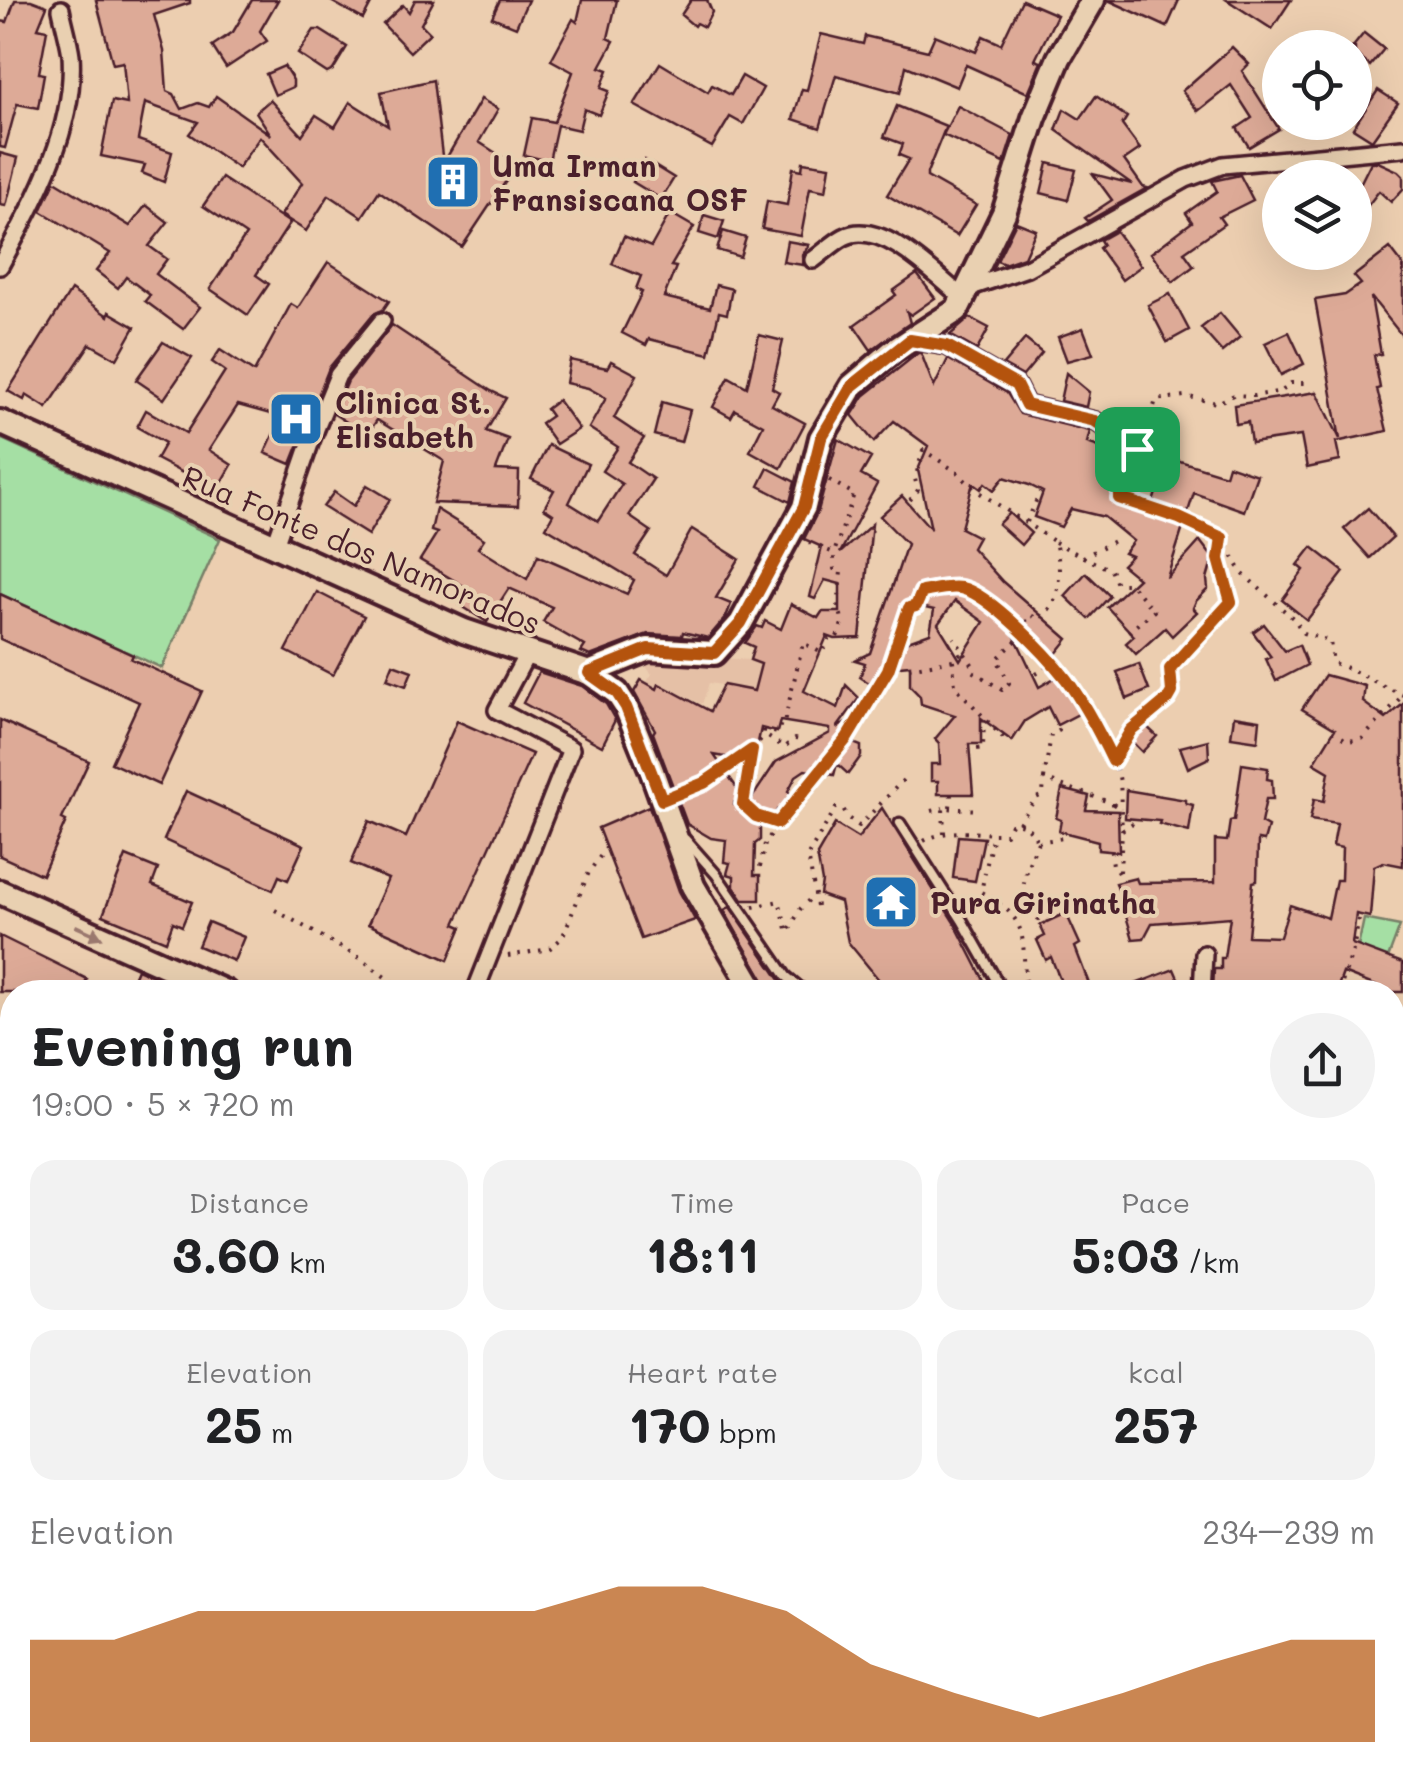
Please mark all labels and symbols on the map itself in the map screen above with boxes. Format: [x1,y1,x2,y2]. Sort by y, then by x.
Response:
place label: Uma Irman Fransiscana OSF [492,145,748,219]
building icon: Uma Irman Fransiscana OSF [423,152,483,212]
place label: Clinica St. Elisabeth [335,382,491,456]
hospital icon: Clinica St. Elisabeth [266,389,326,449]
pin [1095,407,1180,492]
street label: Rua Fonte dos Namorados [177,455,547,643]
temple icon: Pura Girinatha [861,872,921,932]
place label: Pura Girinatha [930,882,1156,922]
one-way arrow [74,924,104,940]

